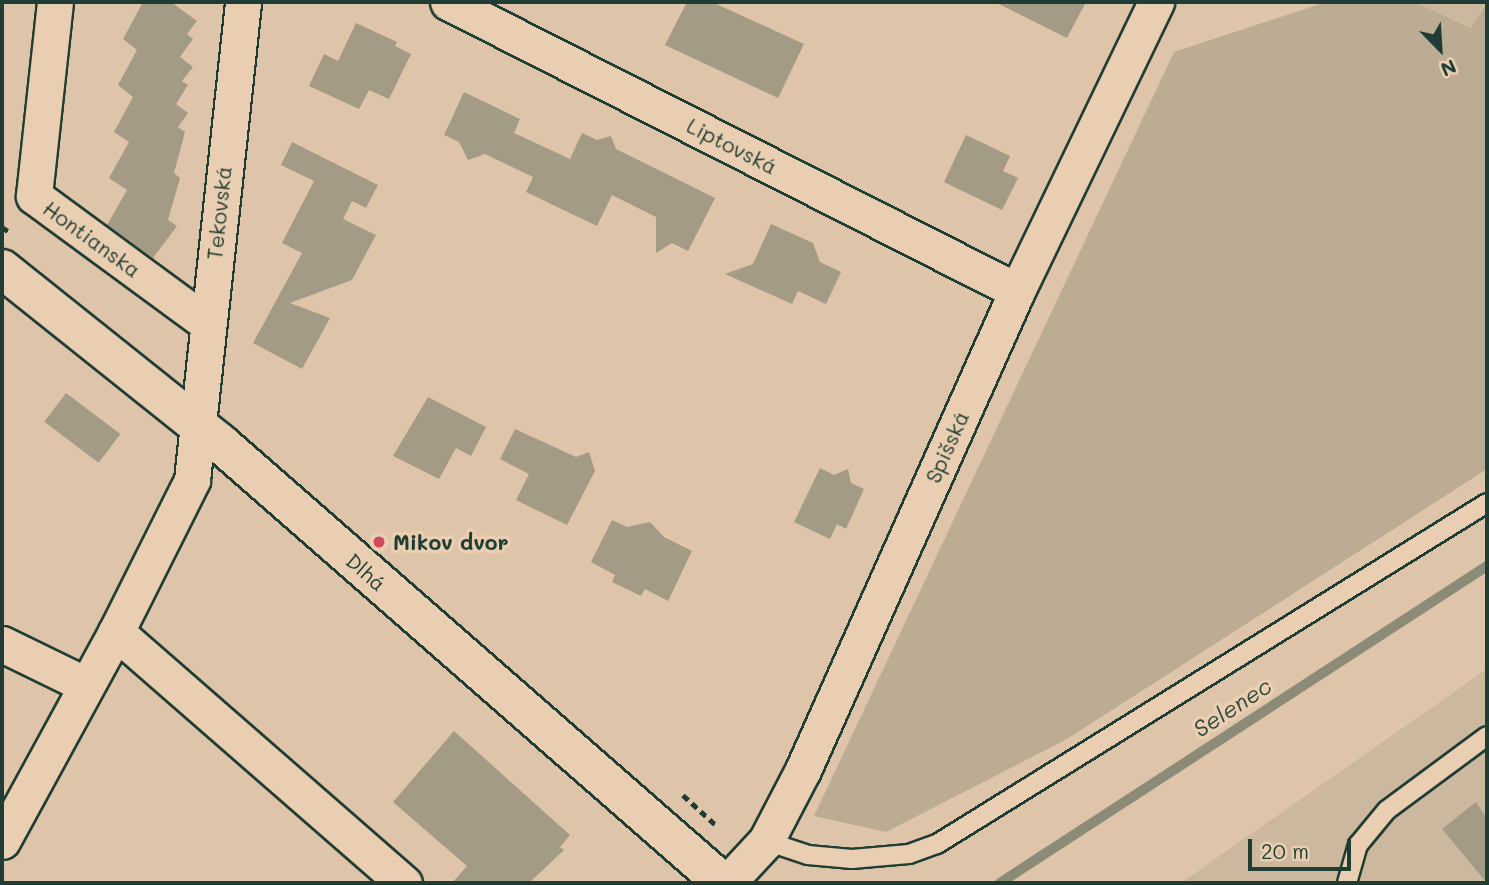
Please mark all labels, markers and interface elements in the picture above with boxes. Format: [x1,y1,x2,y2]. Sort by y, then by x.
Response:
north arrow [1405,14,1475,84]
text: N [1437,54,1460,83]
street label: Liptovská [683,113,781,179]
street label: Tekovská [202,165,236,261]
street label: Hontianska [39,195,145,283]
street label: Spišská [920,407,974,487]
place label: Mikov dvor [393,529,508,555]
marker: Mikov dvor [371,534,387,550]
street label: Dlhá [341,548,391,596]
water label: Selenec [1188,672,1276,742]
scale bar [1251,826,1354,870]
text: 20 m [1261,837,1309,864]

